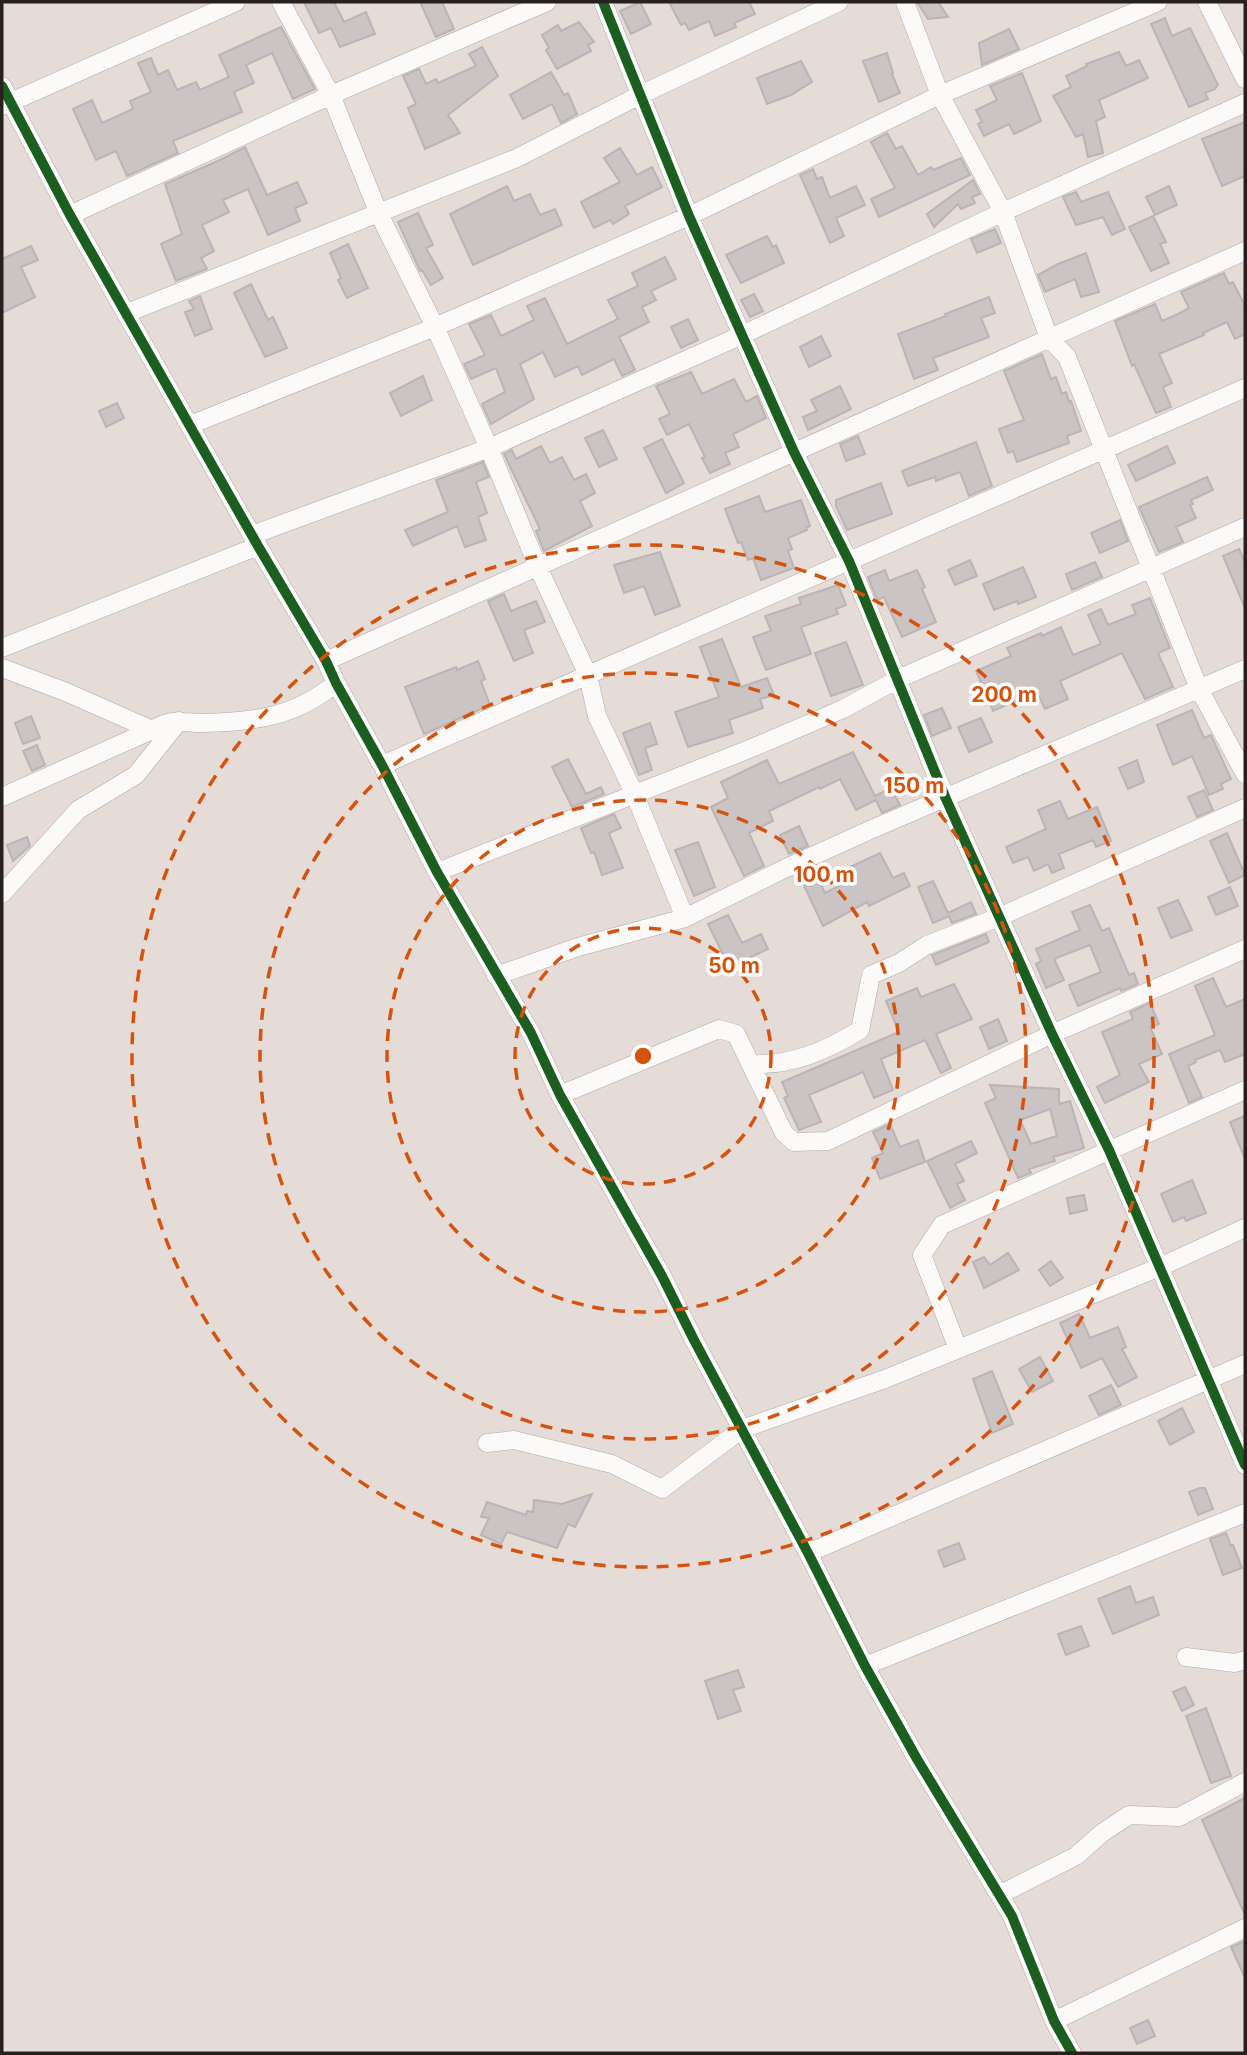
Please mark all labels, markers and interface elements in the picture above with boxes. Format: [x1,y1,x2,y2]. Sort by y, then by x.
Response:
text: 200 m [971,682,1037,707]
text: 150 m [884,773,944,798]
text: 100 m [793,862,855,887]
text: 50 m [708,953,760,978]
centre of rings [631,1044,655,1068]

